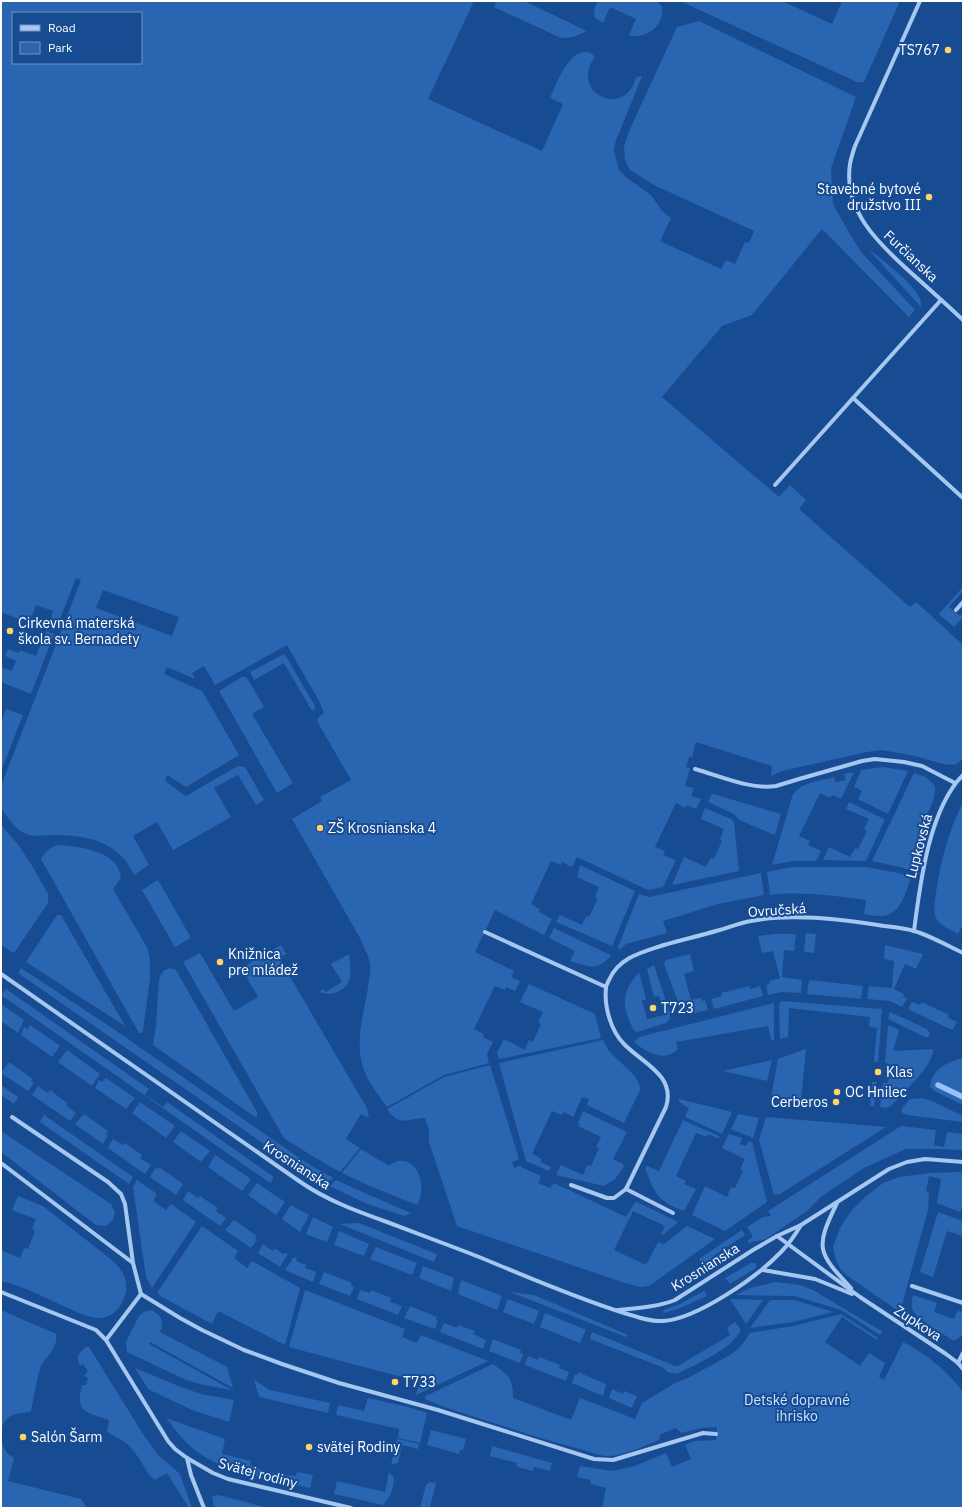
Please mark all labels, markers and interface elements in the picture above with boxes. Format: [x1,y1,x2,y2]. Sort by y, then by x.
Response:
legend [12,12,142,64]
text: Road [48,20,76,35]
text: Park [48,40,73,55]
place label: TS767 [899,41,940,59]
marker: TS767 [943,45,953,55]
place label: Stavebné bytové družstvo III [817,180,921,214]
marker: Stavebné bytové družstvo III [924,192,934,202]
street label: Furčianska [880,226,942,286]
place label: Cirkevná materská škola sv. Bernadety [18,614,140,648]
marker: Cirkevná materská škola sv. Bernadety [5,626,15,636]
street label: Lupkovská [902,811,936,880]
place label: ZŠ Krosnianska 4 [328,818,436,837]
marker: ZŠ Krosnianska 4 [315,823,325,833]
street label: Ovručská [747,899,807,921]
place label: Knižnica pre mládež [228,945,298,979]
marker: Knižnica pre mládež [215,957,225,967]
place label: T723 [661,999,694,1017]
marker: T723 [648,1003,658,1013]
place label: Klas [886,1063,913,1081]
marker: Klas [873,1067,883,1077]
place label: OC Hnilec [845,1083,907,1101]
marker: OC Hnilec [832,1087,842,1097]
place label: Cerberos [771,1093,828,1111]
marker: Cerberos [831,1097,841,1107]
street label: Krosnianska [260,1136,335,1194]
street label: Krosnianska [668,1239,743,1295]
street label: Zupkova [891,1301,946,1345]
place label: T733 [403,1373,436,1391]
marker: T733 [390,1377,400,1387]
park label: Detské dopravné ihrisko [744,1391,850,1425]
place label: Salón Šarm [31,1427,102,1446]
marker: Salón Šarm [18,1432,28,1442]
place label: svätej Rodiny [317,1438,400,1456]
marker: svätej Rodiny [304,1442,314,1452]
street label: Svätej rodiny [217,1454,299,1492]

